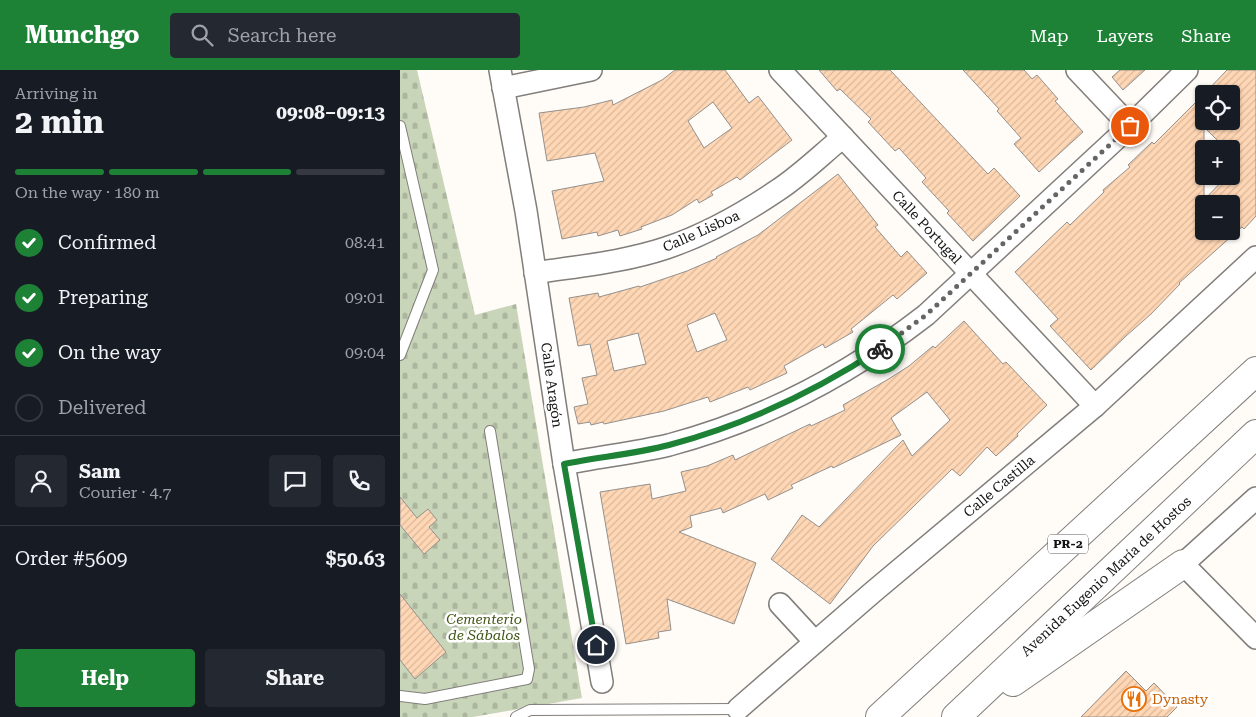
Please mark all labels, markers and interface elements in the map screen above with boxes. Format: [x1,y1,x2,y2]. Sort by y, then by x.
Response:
search box [170,13,520,58]
text: Munchgo [25,21,140,49]
icon: search [188,21,216,49]
text: Search here [228,24,336,47]
text: Map [1030,25,1069,46]
text: Layers [1097,25,1153,46]
text: Share [1181,25,1231,46]
text: Arriving in [15,84,98,103]
map controls [1195,85,1240,240]
button: locate [1195,85,1240,130]
text: 09:08–09:13 [276,101,385,124]
text: 2 min [15,103,104,141]
pin [1109,105,1151,147]
icon: bag [1116,112,1144,140]
button: + [1195,140,1240,185]
text: On the way · 180 m [15,183,160,202]
street label: Calle Portugal [889,187,965,267]
button: − [1195,195,1240,240]
street label: Calle Lisboa [660,207,742,255]
icon: check [15,229,43,257]
text: Confirmed [58,231,156,254]
text: 08:41 [345,233,385,252]
icon: check [15,284,43,312]
text: Preparing [58,286,148,309]
text: 09:01 [345,288,385,307]
courier [855,324,905,374]
icon: bike [866,335,894,363]
icon: check [15,339,43,367]
text: On the way [58,341,161,364]
street label: Calle Aragón [538,341,566,429]
text: 09:04 [345,343,385,362]
text: Delivered [58,396,146,419]
street label: Calle Castilla [960,451,1038,520]
button: person [15,455,67,507]
button: chat [269,455,321,507]
button: phone [333,455,385,507]
text: Sam [79,460,121,483]
text: Courier · 4.7 [79,483,172,502]
street label: Avenida Eugenio María de Hostos [1018,493,1195,659]
road number: PR-2 [1048,534,1088,554]
text: Order #5609 [15,547,127,570]
text: $50.63 [326,547,385,570]
park label: Cementerio de Sábalos [446,611,522,643]
pin [575,624,617,666]
icon: home [582,631,610,659]
button: Help [15,649,195,707]
button: Share [205,649,385,707]
restaurant icon: Dynasty [1121,686,1147,712]
place label: Dynasty [1152,691,1209,707]

